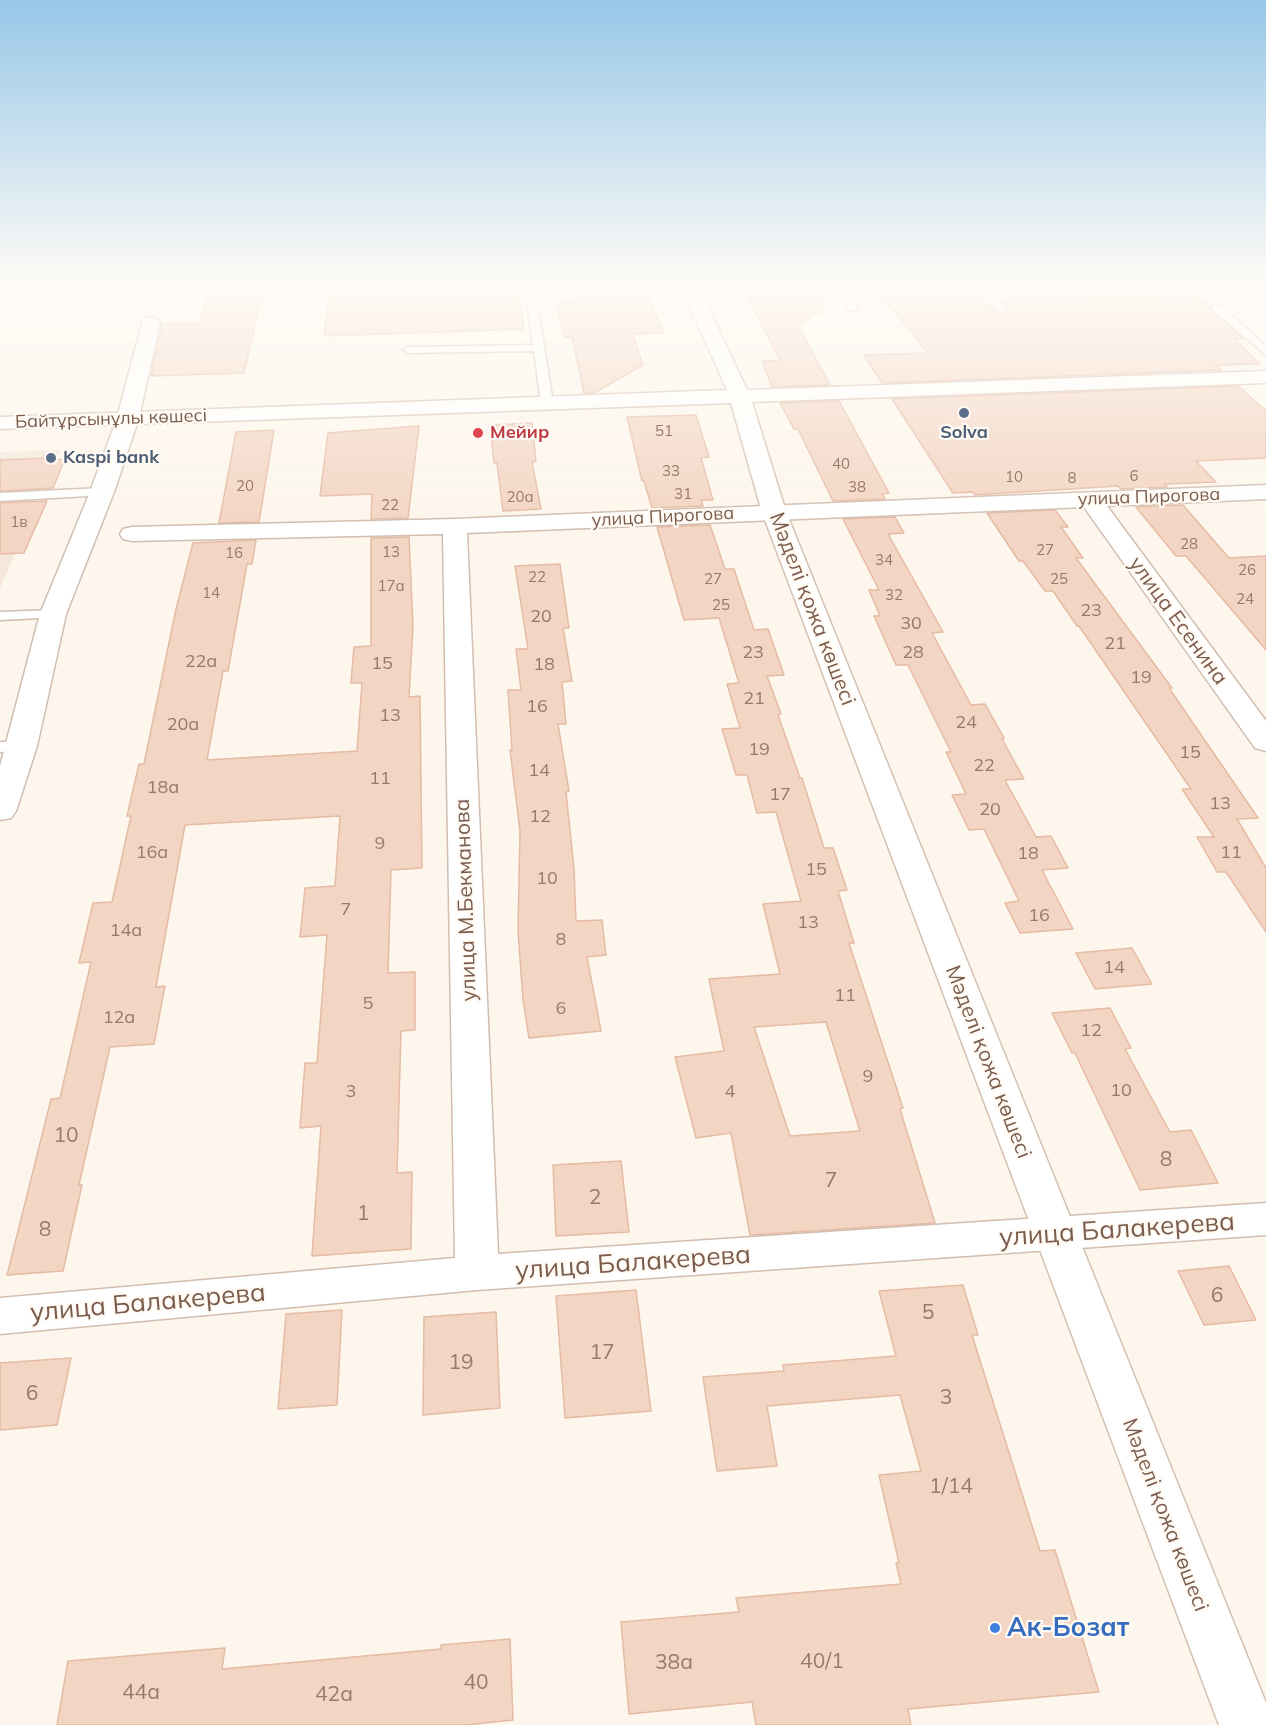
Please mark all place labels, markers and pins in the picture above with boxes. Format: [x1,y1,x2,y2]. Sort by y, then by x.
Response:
marker: Solva [957,406,971,420]
place label: Мейир [490,422,549,444]
place label: Solva [940,422,988,444]
marker: Мейир [471,426,485,440]
place label: Kaspi bank [63,447,159,469]
marker: Kaspi bank [44,451,58,465]
place label: Ак-Бозат [1007,1612,1129,1644]
marker: Ак-Бозат [988,1621,1002,1635]

